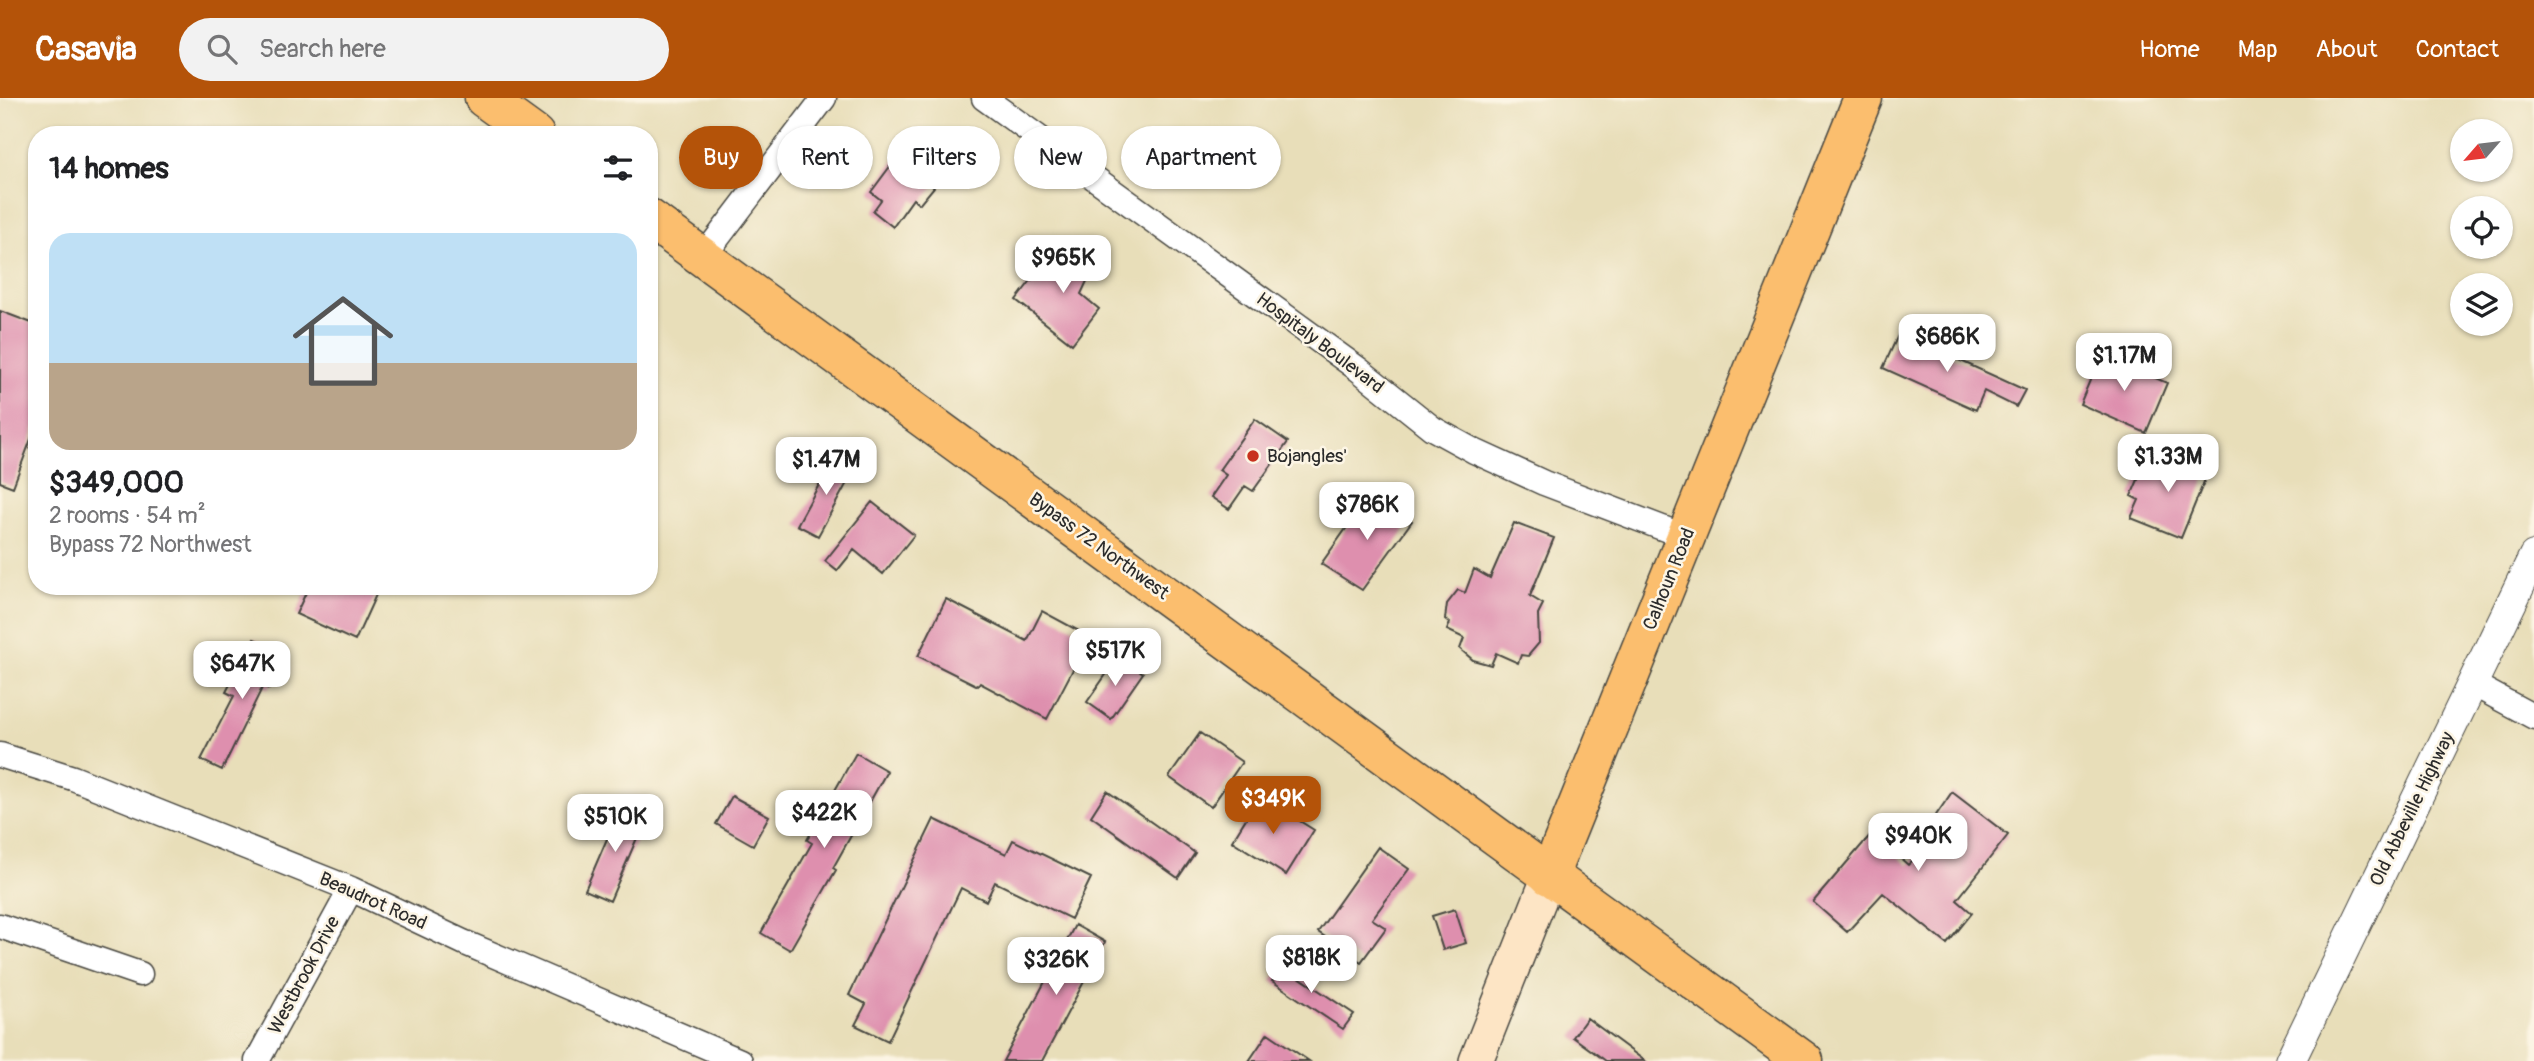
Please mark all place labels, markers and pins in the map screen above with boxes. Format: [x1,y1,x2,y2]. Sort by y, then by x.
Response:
pin: $965K [1014,236,1112,295]
pin: $686K [1898,314,1996,374]
pin: $1.17M [2067,334,2181,393]
pin: $1.33M [2111,434,2225,494]
pin: $1.47M [769,438,883,497]
place label: Bojangles' [1267,444,1347,468]
marker: Bojangles' [1245,448,1261,464]
pin: $786K [1318,482,1416,542]
pin: $517K [1066,628,1164,688]
pin: $647K [193,642,291,701]
pin: $349K [1224,776,1322,836]
pin: $422K [775,790,873,850]
pin: $510K [566,794,664,854]
pin: $940K [1869,814,1967,873]
pin: $818K [1262,936,1360,995]
pin: $326K [1007,937,1105,997]

